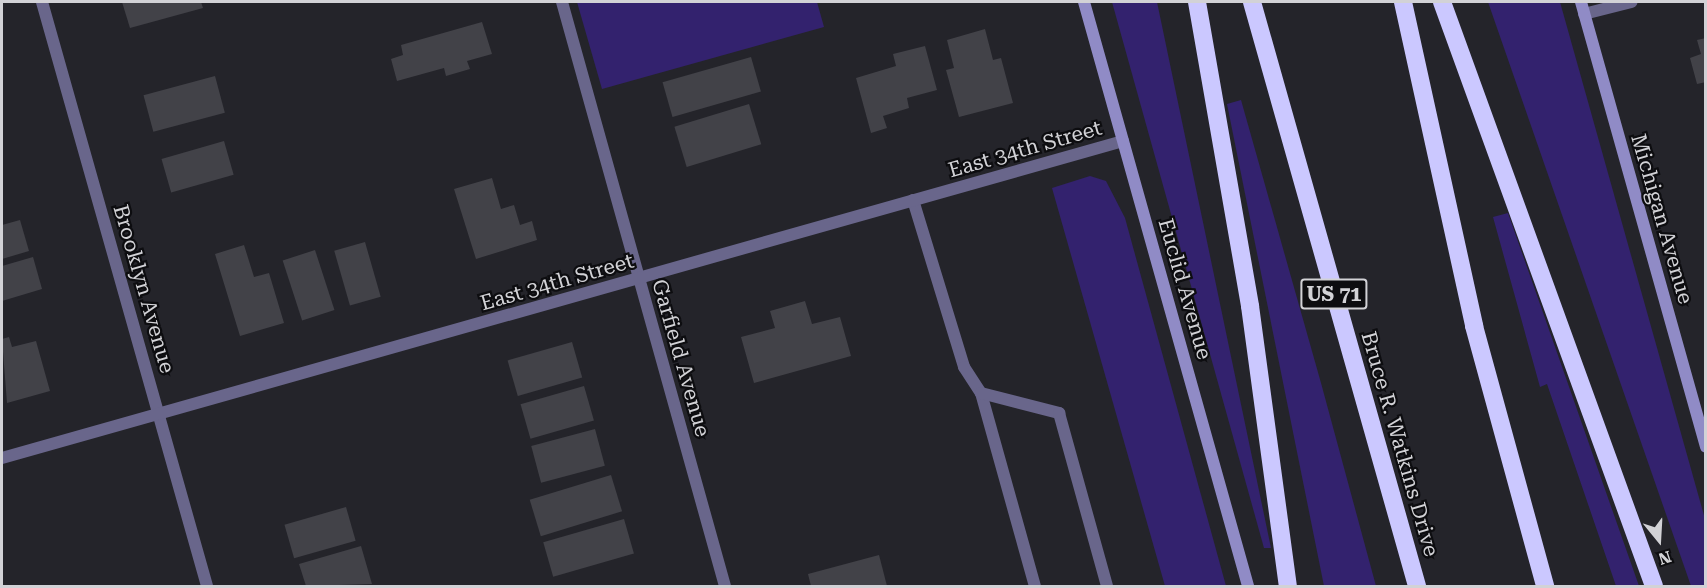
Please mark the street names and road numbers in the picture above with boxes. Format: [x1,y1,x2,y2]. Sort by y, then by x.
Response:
street label: East 34th Street [945,115,1105,183]
street label: Michigan Avenue [1626,131,1698,307]
street label: Brooklyn Avenue [108,202,180,376]
street label: Euclid Avenue [1153,216,1217,362]
street label: East 34th Street [477,248,637,316]
street label: Garfield Avenue [646,276,716,440]
road number: US 71 [1300,277,1368,311]
street label: Bruce R. Watkins Drive [1356,329,1444,559]

